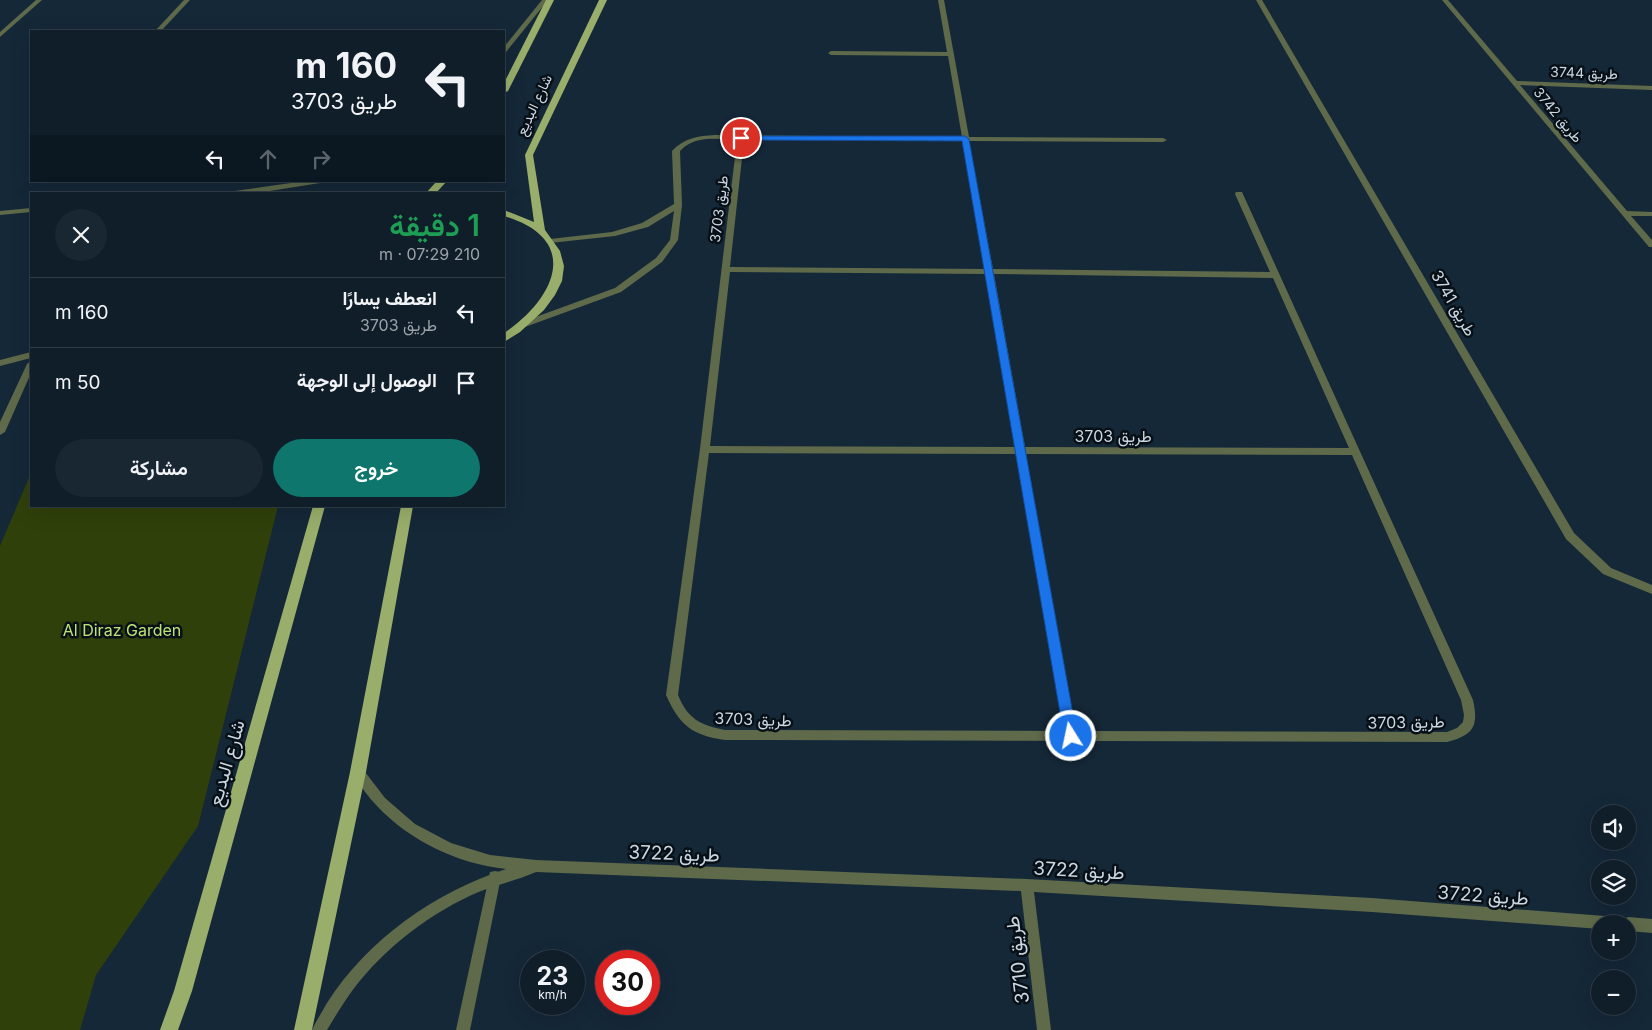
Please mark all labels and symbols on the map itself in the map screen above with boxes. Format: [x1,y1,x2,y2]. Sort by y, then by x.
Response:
street label: طريق 3744 [1550,63,1618,83]
street label: شارع البديع [512,72,558,139]
street label: طريق 3742 [1530,84,1586,146]
pin [720,117,762,159]
street label: طريق 3703 [706,174,732,244]
street label: طريق 3741 [1426,266,1481,340]
street label: طريق 3703 [1074,426,1152,447]
park label: Al Diraz Garden [63,620,181,640]
street label: طريق 3703 [714,708,792,731]
position arrow [1044,709,1096,761]
street label: طريق 3703 [1367,711,1445,734]
street label: شارع البديع [203,717,252,809]
street label: طريق 3722 [628,840,720,867]
street label: طريق 3722 [1033,857,1125,884]
street label: طريق 3722 [1437,881,1529,910]
street label: طريق 3710 [1001,915,1034,1005]
speed limit sign: 30 [595,950,660,1015]

